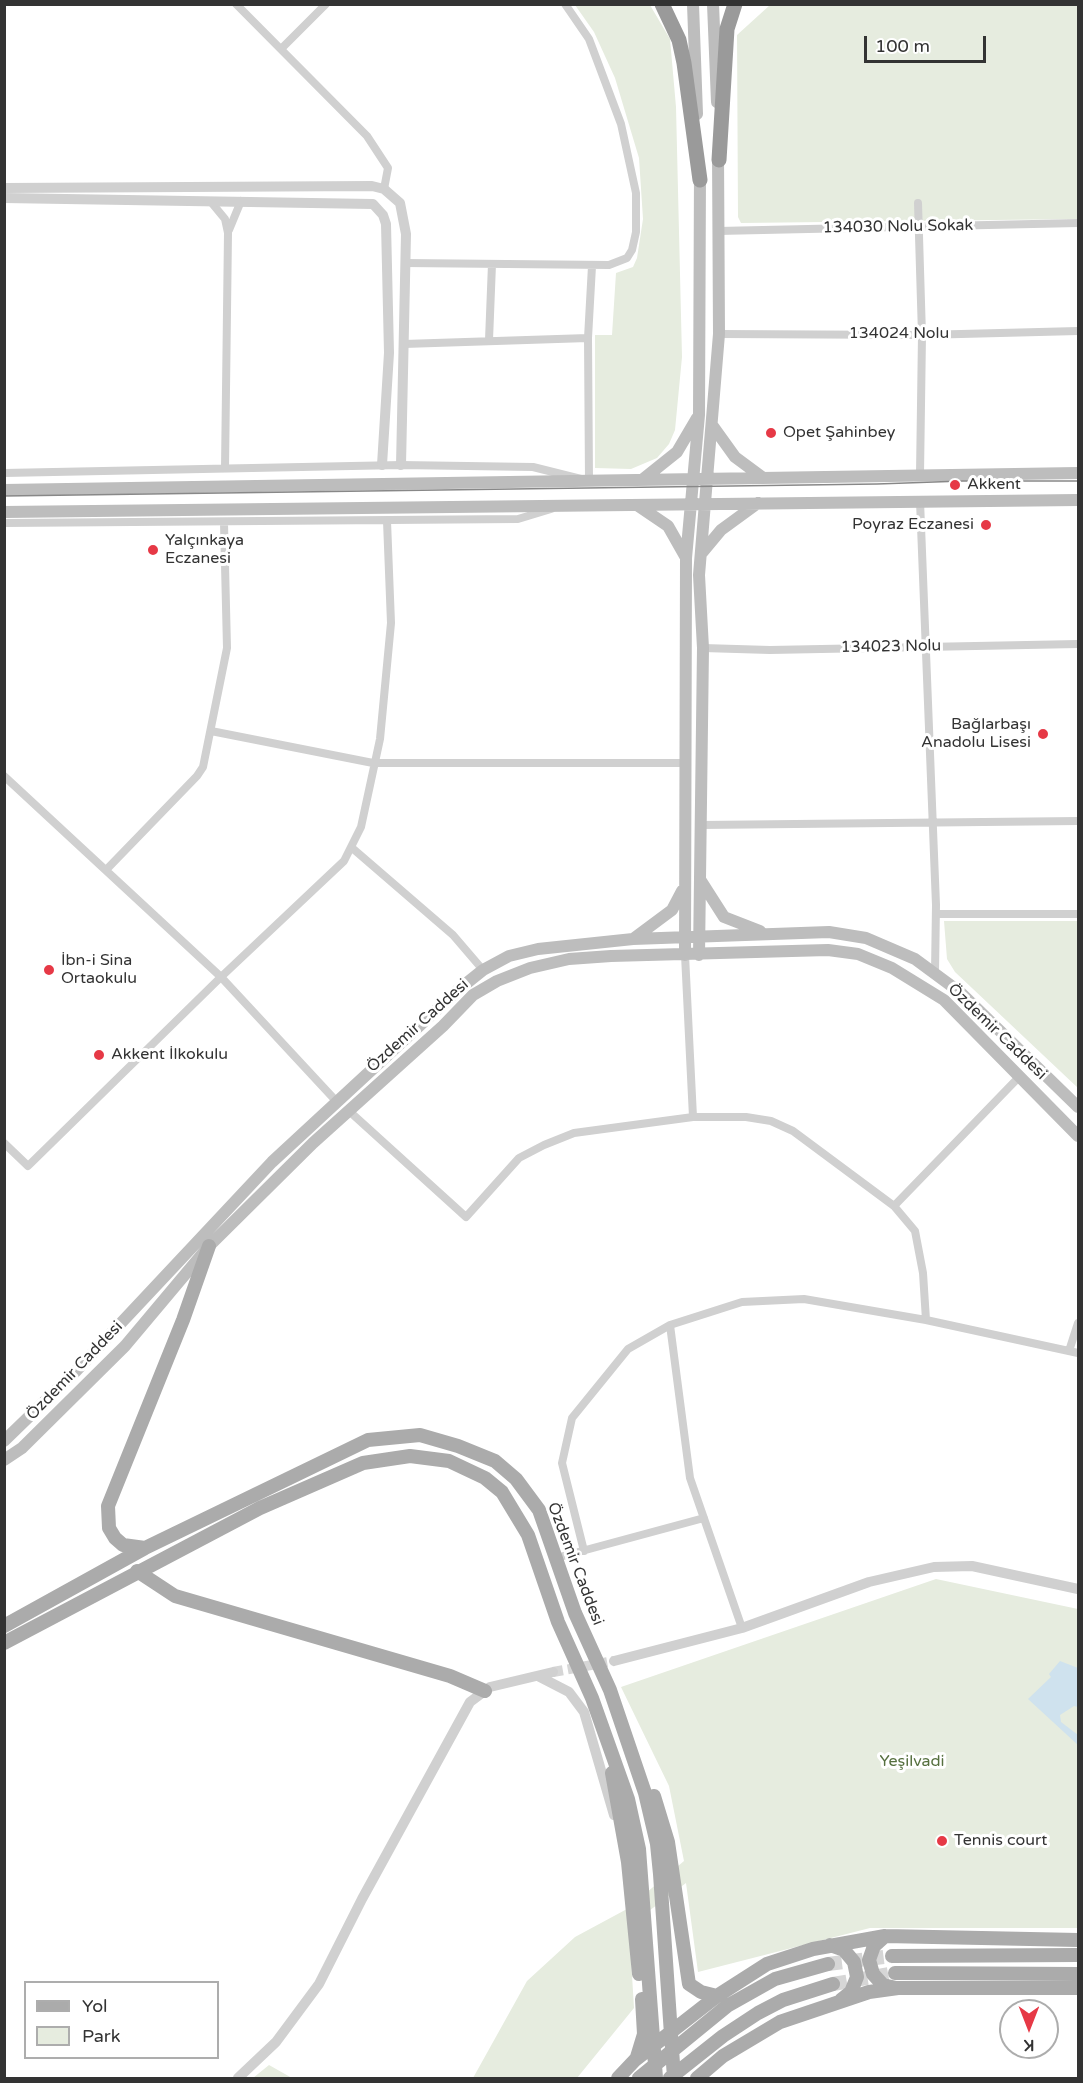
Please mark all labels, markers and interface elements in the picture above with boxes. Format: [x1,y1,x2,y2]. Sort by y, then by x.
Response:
scale bar [867,24,988,62]
text: 100 m [875,35,930,57]
street label: 134030 Nolu Sokak [823,216,973,238]
street label: 134024 Nolu [849,324,949,344]
place label: Opet Şahinbey [783,423,895,443]
marker: Opet Şahinbey [764,426,778,440]
place label: Akkent [967,475,1021,495]
marker: Akkent [948,478,962,492]
place label: Poyraz Eczanesi [852,515,974,535]
marker: Poyraz Eczanesi [979,518,993,532]
place label: Yalçınkaya Eczanesi [165,531,244,569]
marker: Yalçınkaya Eczanesi [146,543,160,557]
street label: 134023 Nolu [841,637,941,657]
place label: Bağlarbaşı Anadolu Lisesi [921,715,1031,753]
marker: Bağlarbaşı Anadolu Lisesi [1036,727,1050,741]
place label: İbn-i Sina Ortaokulu [61,951,137,989]
marker: İbn-i Sina Ortaokulu [42,963,56,977]
street label: Özdemir Caddesi [363,975,473,1077]
street label: Özdemir Caddesi [944,980,1050,1084]
place label: Akkent İlkokulu [111,1045,228,1065]
marker: Akkent İlkokulu [92,1048,106,1062]
street label: Özdemir Caddesi [23,1318,127,1424]
street label: Özdemir Caddesi [543,1500,607,1628]
park label: Yeşilvadi [879,1752,945,1772]
place label: Tennis court [954,1831,1047,1851]
marker: Tennis court [935,1834,949,1848]
legend [24,1981,219,2059]
text: Yol [82,1995,108,2017]
north arrow [999,1999,1059,2059]
text: Park [82,2025,120,2047]
text: K [1024,2035,1034,2055]

